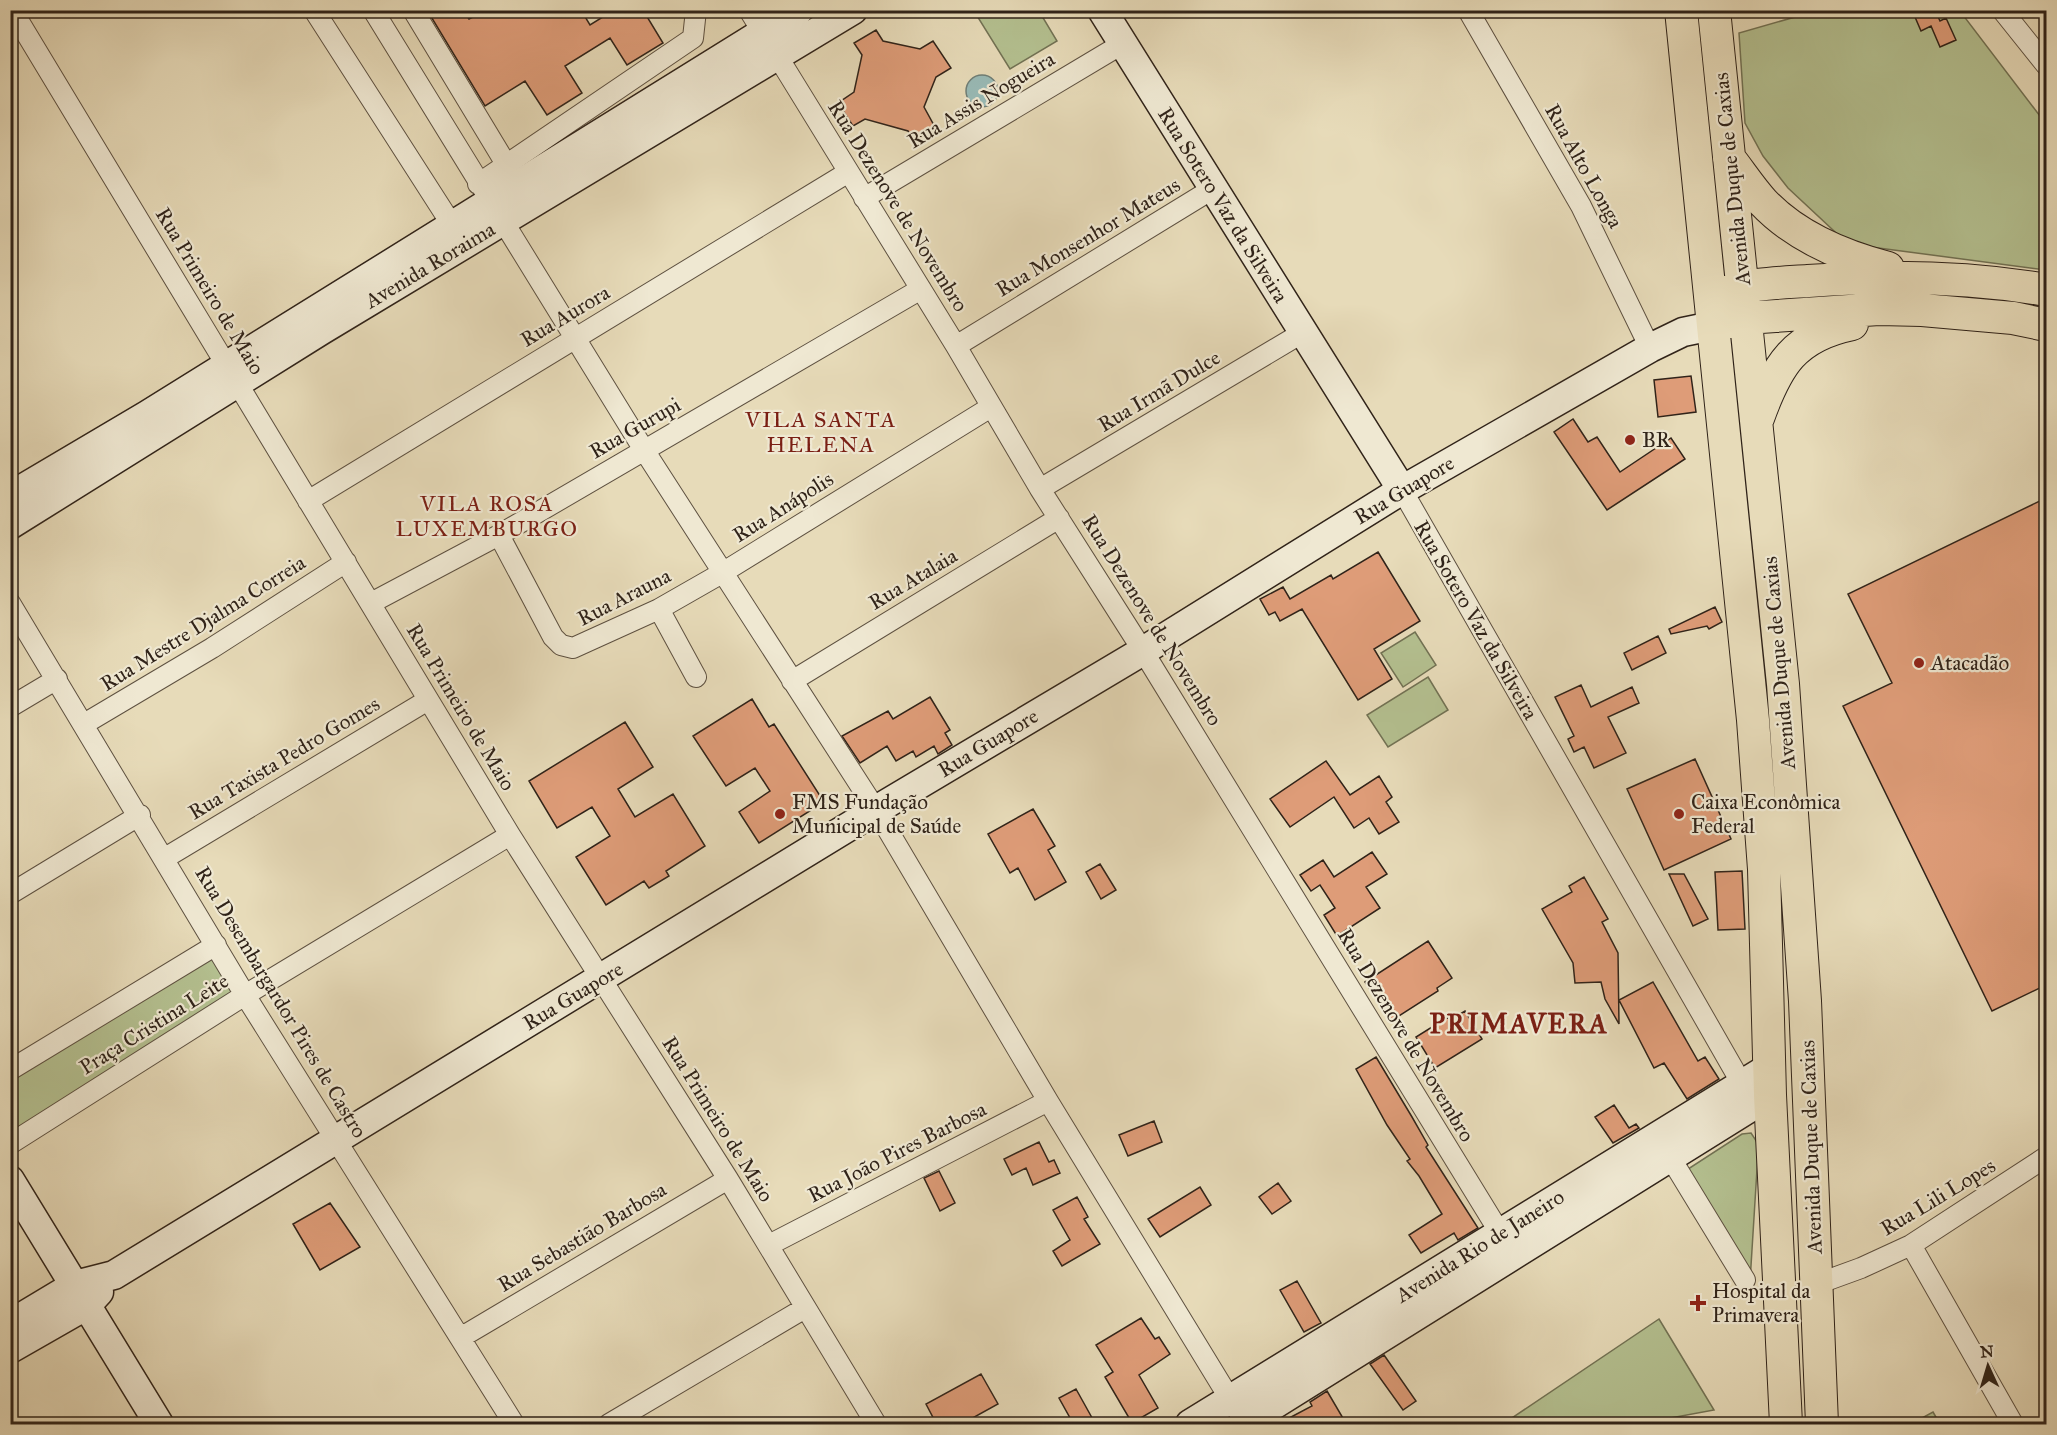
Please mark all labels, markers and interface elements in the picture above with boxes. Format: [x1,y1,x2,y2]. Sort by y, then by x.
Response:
street label: Rua Assis Nogueira [903,46,1059,154]
street label: Avenida Duque de Caxias [1708,71,1756,288]
street label: Rua Dezenove de Novembro [822,95,974,317]
street label: Rua Alto Longa [1539,99,1629,233]
street label: Rua Sotero Vaz da Silveira [1152,102,1294,308]
street label: Rua Monsenhor Mateus [991,172,1185,302]
street label: Rua Primeiro de Maio [150,203,270,380]
street label: Avenida Roraima [359,216,500,315]
street label: Rua Aurora [516,279,614,353]
street label: Rua Irmã Dulce [1093,344,1225,438]
street label: Rua Gurupi [585,391,685,465]
district label: VILA SANTA HELENA [744,406,897,458]
place label: BR [1642,427,1672,453]
marker: BR [1623,433,1637,447]
street label: Rua Guapore [1349,450,1459,530]
street label: Rua Anápolis [728,466,838,548]
district label: VILA ROSA LUXEMBURGO [395,490,579,542]
street label: Rua Dezenove de Novembro [1076,509,1228,731]
street label: Rua Sotero Vaz da Silveira [1408,516,1544,724]
street label: Rua Atalaia [864,542,962,616]
street label: Rua Mestre Djalma Correia [96,549,310,697]
street label: Avenida Duque de Caxias [1757,555,1801,772]
street label: Rua Arauna [573,562,675,632]
street label: Rua Primeiro de Maio [401,619,521,796]
place label: Atacadão [1930,650,2009,676]
marker: Atacadão [1912,656,1926,670]
street label: Rua Taxista Pedro Gomes [184,691,384,825]
street label: Rua Guapore [933,703,1043,783]
place label: FMS Fundação Municipal de Saúde [792,789,961,839]
place label: Caixa Econômica Federal [1691,789,1841,839]
marker: FMS Fundação Municipal de Saúde [773,807,787,821]
marker: Caixa Econômica Federal [1672,807,1686,821]
street label: Rua Desembargardor Pires de Castro [189,861,373,1143]
street label: Rua Dezenove de Novembro [1332,924,1480,1147]
street label: Rua Guapore [518,956,628,1036]
street label: Praça Cristina Leite [75,968,233,1080]
district label: PRIMAVERA [1430,1007,1608,1040]
street label: Rua Primeiro de Maio [656,1031,780,1207]
street label: Avenida Duque de Caxias [1794,1040,1828,1255]
street label: Rua João Pires Barbosa [803,1096,991,1208]
street label: Rua Lili Lopes [1876,1152,2000,1242]
street label: Rua Sebastião Barbosa [493,1176,671,1298]
street label: Avenida Rio de Janeiro [1390,1184,1569,1309]
place label: Hospital da Primavera [1712,1278,1811,1328]
marker: Hospital da Primavera [1689,1294,1707,1312]
north arrow [1958,1336,2018,1396]
text: N [1980,1342,1995,1361]

